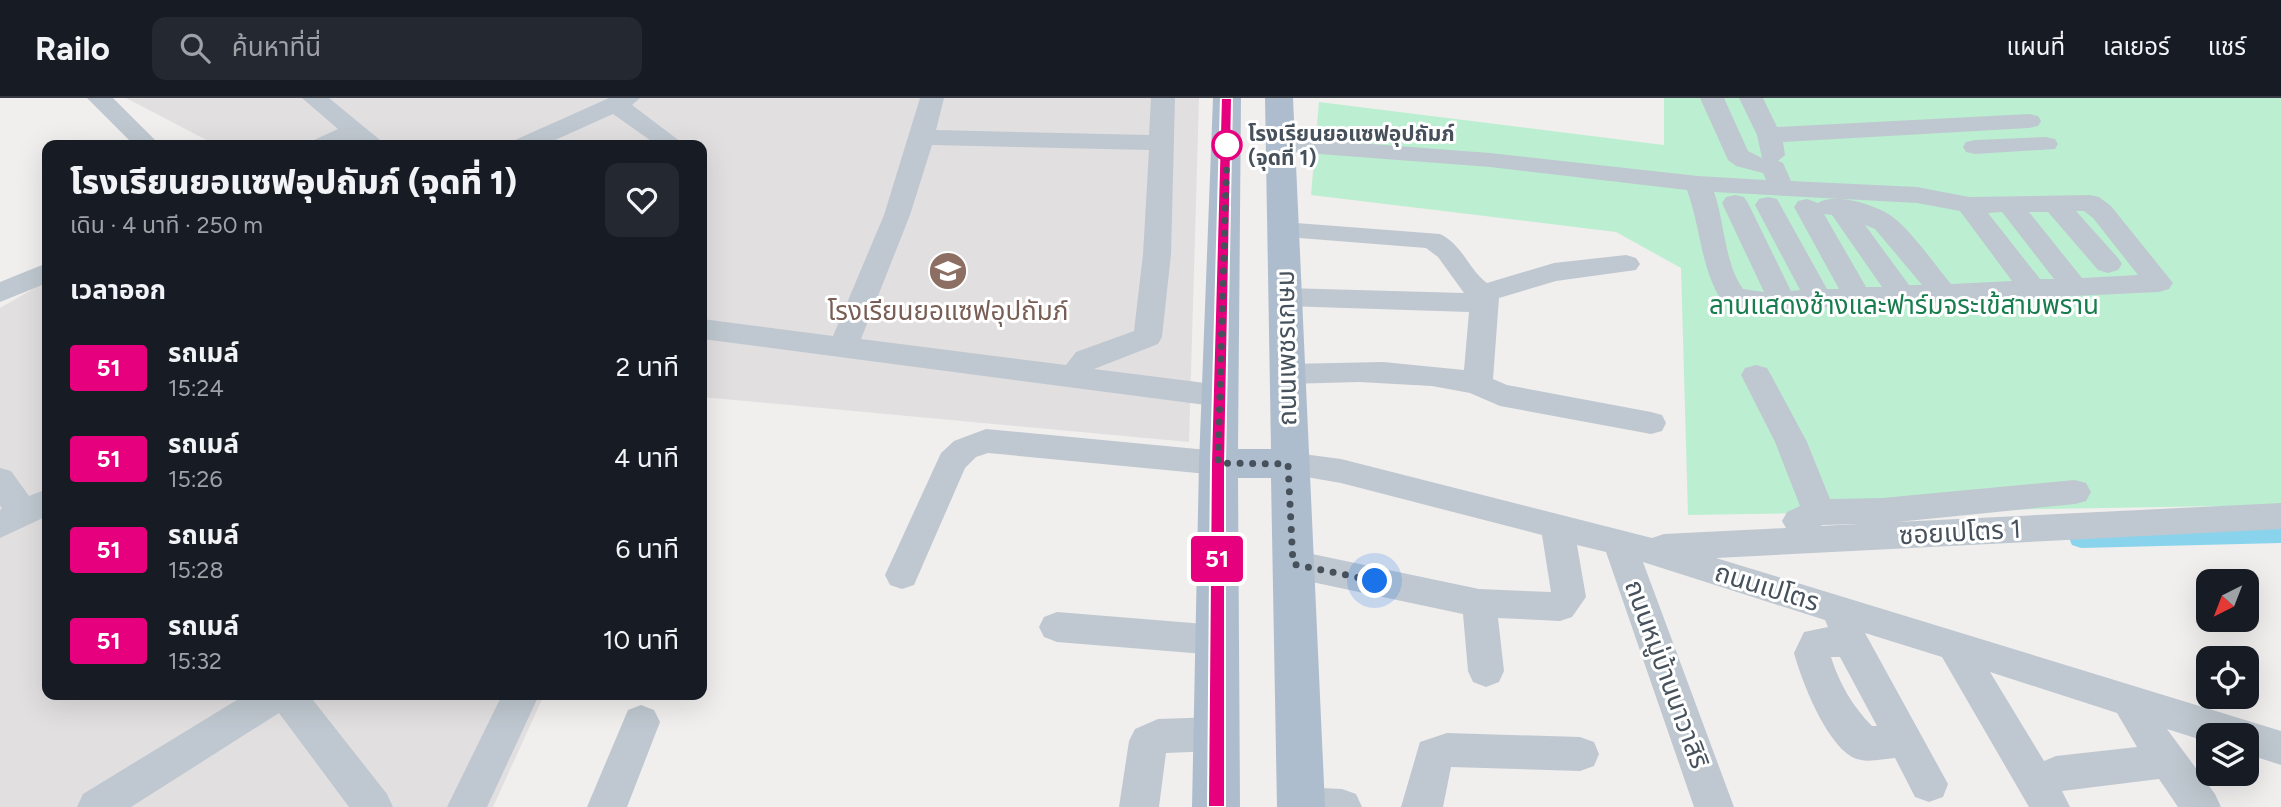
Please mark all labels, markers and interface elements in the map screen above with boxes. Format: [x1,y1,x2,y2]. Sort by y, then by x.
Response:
search box [152,17,642,80]
text: Railo [35,29,110,68]
icon: search [176,29,214,67]
text: ค้นหาที่นี่ [232,31,321,63]
text: แผนที่ [2007,32,2065,61]
text: เลเยอร์ [2103,32,2170,61]
text: แชร์ [2208,32,2246,61]
place label: โรงเรียนยอแซฟอุปถัมภ์ (จุดที่ 1) [1248,121,1455,171]
marker: โรงเรียนยอแซฟอุปถัมภ์ (จุดที่ 1) [1212,130,1242,160]
text: โรงเรียนยอแซฟอุปถัมภ์ (จุดที่ 1) [70,163,517,202]
button: heart [605,163,679,237]
text: เดิน · 4 นาที · 250 m [70,211,263,239]
school or university icon: โรงเรียนยอแซฟอุปถัมภ์ [927,250,969,292]
street label: ถนนเพชรเกษม [1269,270,1303,426]
text: เวลาออก [70,274,166,306]
park label: ลานแสดงช้างและฟาร์มจระเข้สามพราน [1709,289,2099,321]
place label: โรงเรียนยอแซฟอุปถัมภ์ [828,295,1068,327]
text: รถเมล์ [168,337,239,369]
text: 2 นาที [616,351,679,383]
text: 51 [96,353,121,382]
text: 15:24 [168,374,224,402]
text: รถเมล์ [168,428,239,460]
text: 4 นาที [614,442,679,474]
text: 51 [96,444,121,473]
text: 15:26 [168,465,222,493]
street label: ซอยเปโตร 1 [1898,513,2022,551]
text: รถเมล์ [168,519,239,551]
text: 6 นาที [616,533,679,565]
text: 51 [96,535,121,564]
line badge: 51 [1186,536,1248,582]
text: 51 [1205,544,1229,573]
text: 15:28 [168,556,224,584]
street label: ถนนเปโตร [1711,556,1823,618]
your location [1357,563,1392,598]
north arrow [2196,569,2259,632]
map controls [2196,569,2259,786]
street label: ถนนหมู่บ้านนาวาสิริ [1618,575,1716,773]
text: รถเมล์ [168,610,239,642]
text: 10 นาที [603,624,679,656]
text: 51 [96,626,121,655]
button: locate [2196,646,2259,709]
text: 15:32 [168,647,222,675]
button: layers [2196,723,2259,786]

